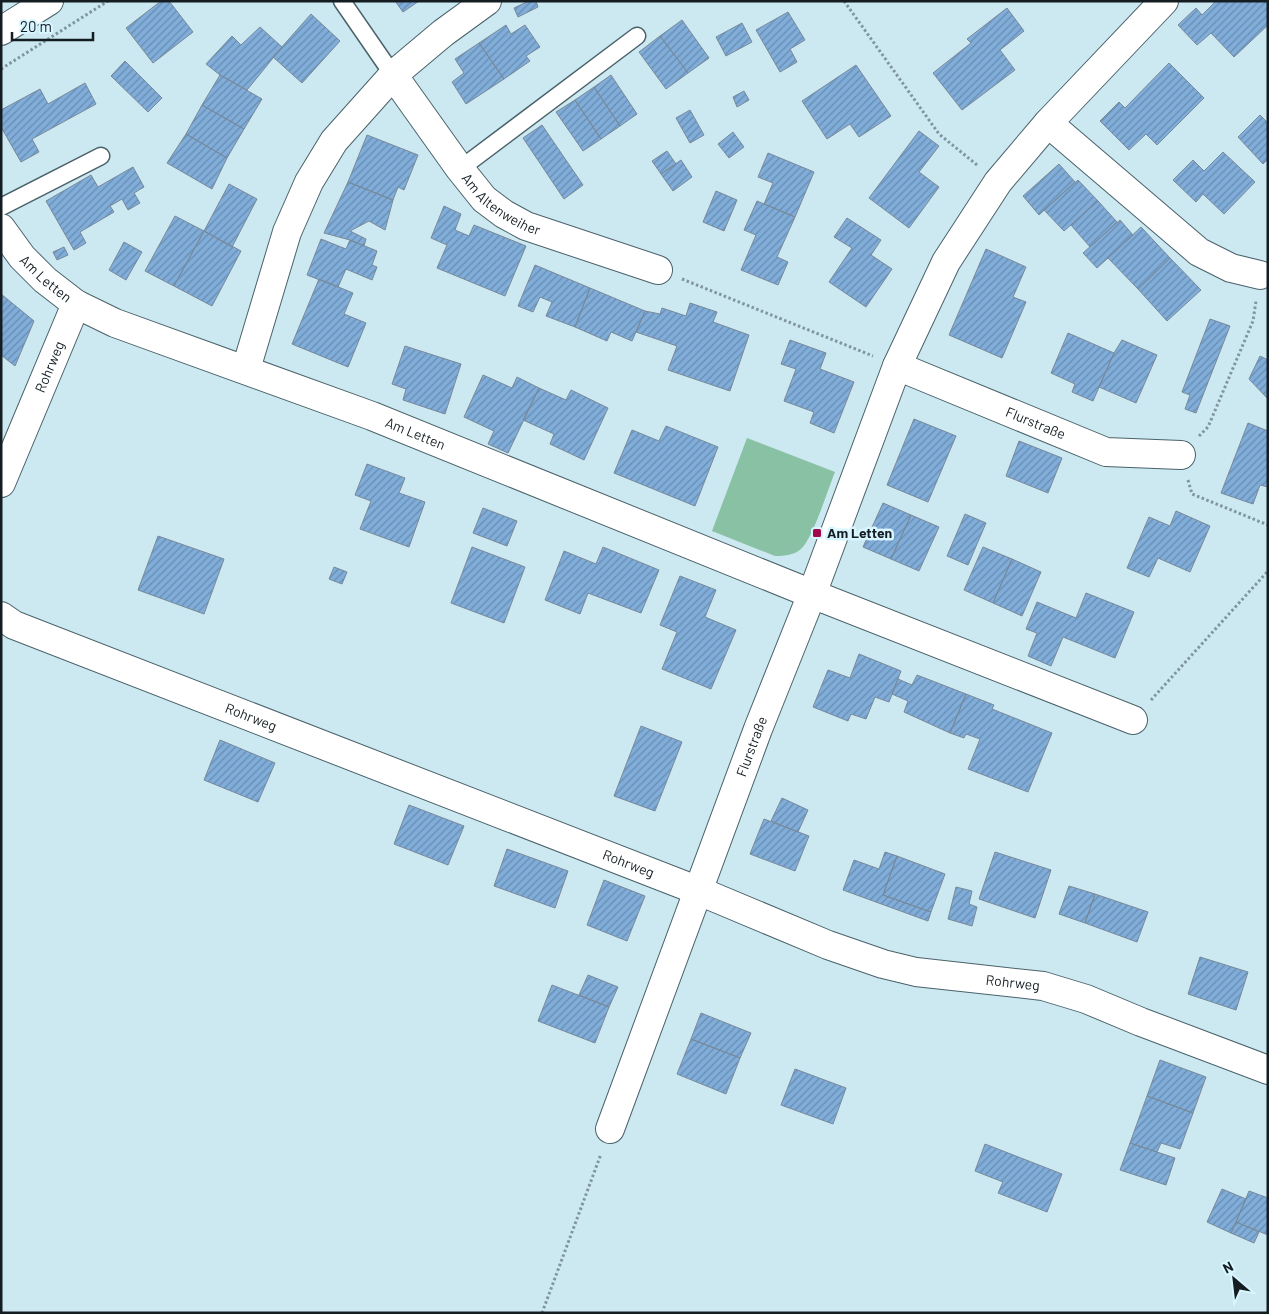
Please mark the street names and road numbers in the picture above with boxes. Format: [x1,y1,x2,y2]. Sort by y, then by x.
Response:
street label: Am Altenweiher [459,170,543,238]
street label: Am Letten [17,251,75,305]
street label: Rohrweg [31,338,68,395]
street label: Flurstraße [1003,403,1068,442]
street label: Am Letten [383,413,448,453]
street label: Rohrweg [223,699,279,734]
street label: Flurstraße [732,714,770,779]
street label: Rohrweg [600,845,657,881]
street label: Rohrweg [985,971,1041,994]

